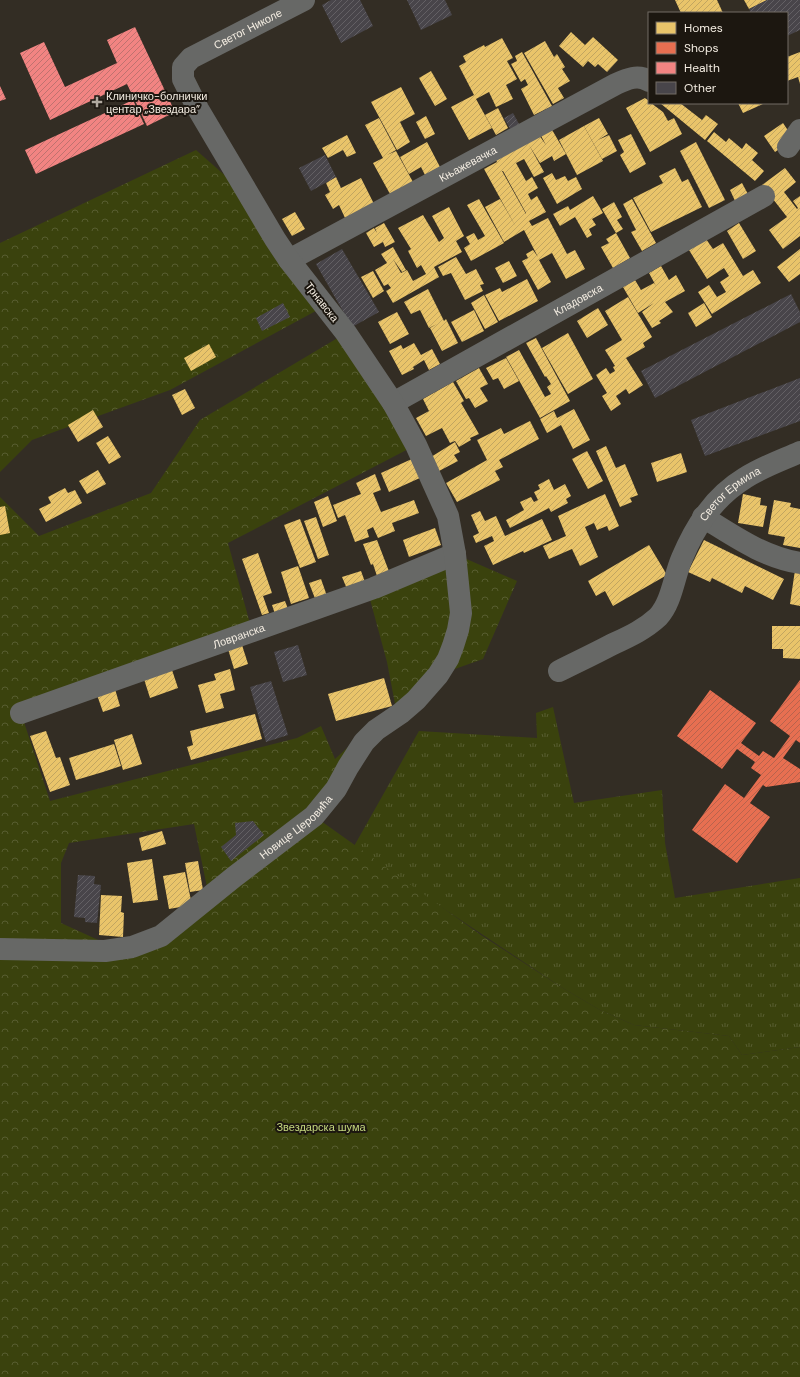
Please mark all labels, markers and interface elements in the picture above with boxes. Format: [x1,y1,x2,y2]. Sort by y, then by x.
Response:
street label: Светог Николе [211,5,284,52]
legend [648,12,788,104]
text: Homes [684,20,723,36]
text: Shops [684,40,719,56]
text: Health [684,60,720,76]
text: Other [684,80,717,96]
place label: Клиничко-болнички центар „Звездара” [106,89,207,116]
marker: Клиничко-болнички центар „Звездара” [91,96,103,108]
street label: Књажевачка [436,142,500,185]
street label: Трнавска [302,279,342,325]
street label: Кладовска [551,280,606,319]
street label: Светог Ермила [696,463,764,524]
street label: Ловранска [211,620,267,652]
street label: Новице Церовића [257,791,336,862]
park label: Звездарска шума [276,1120,366,1134]

